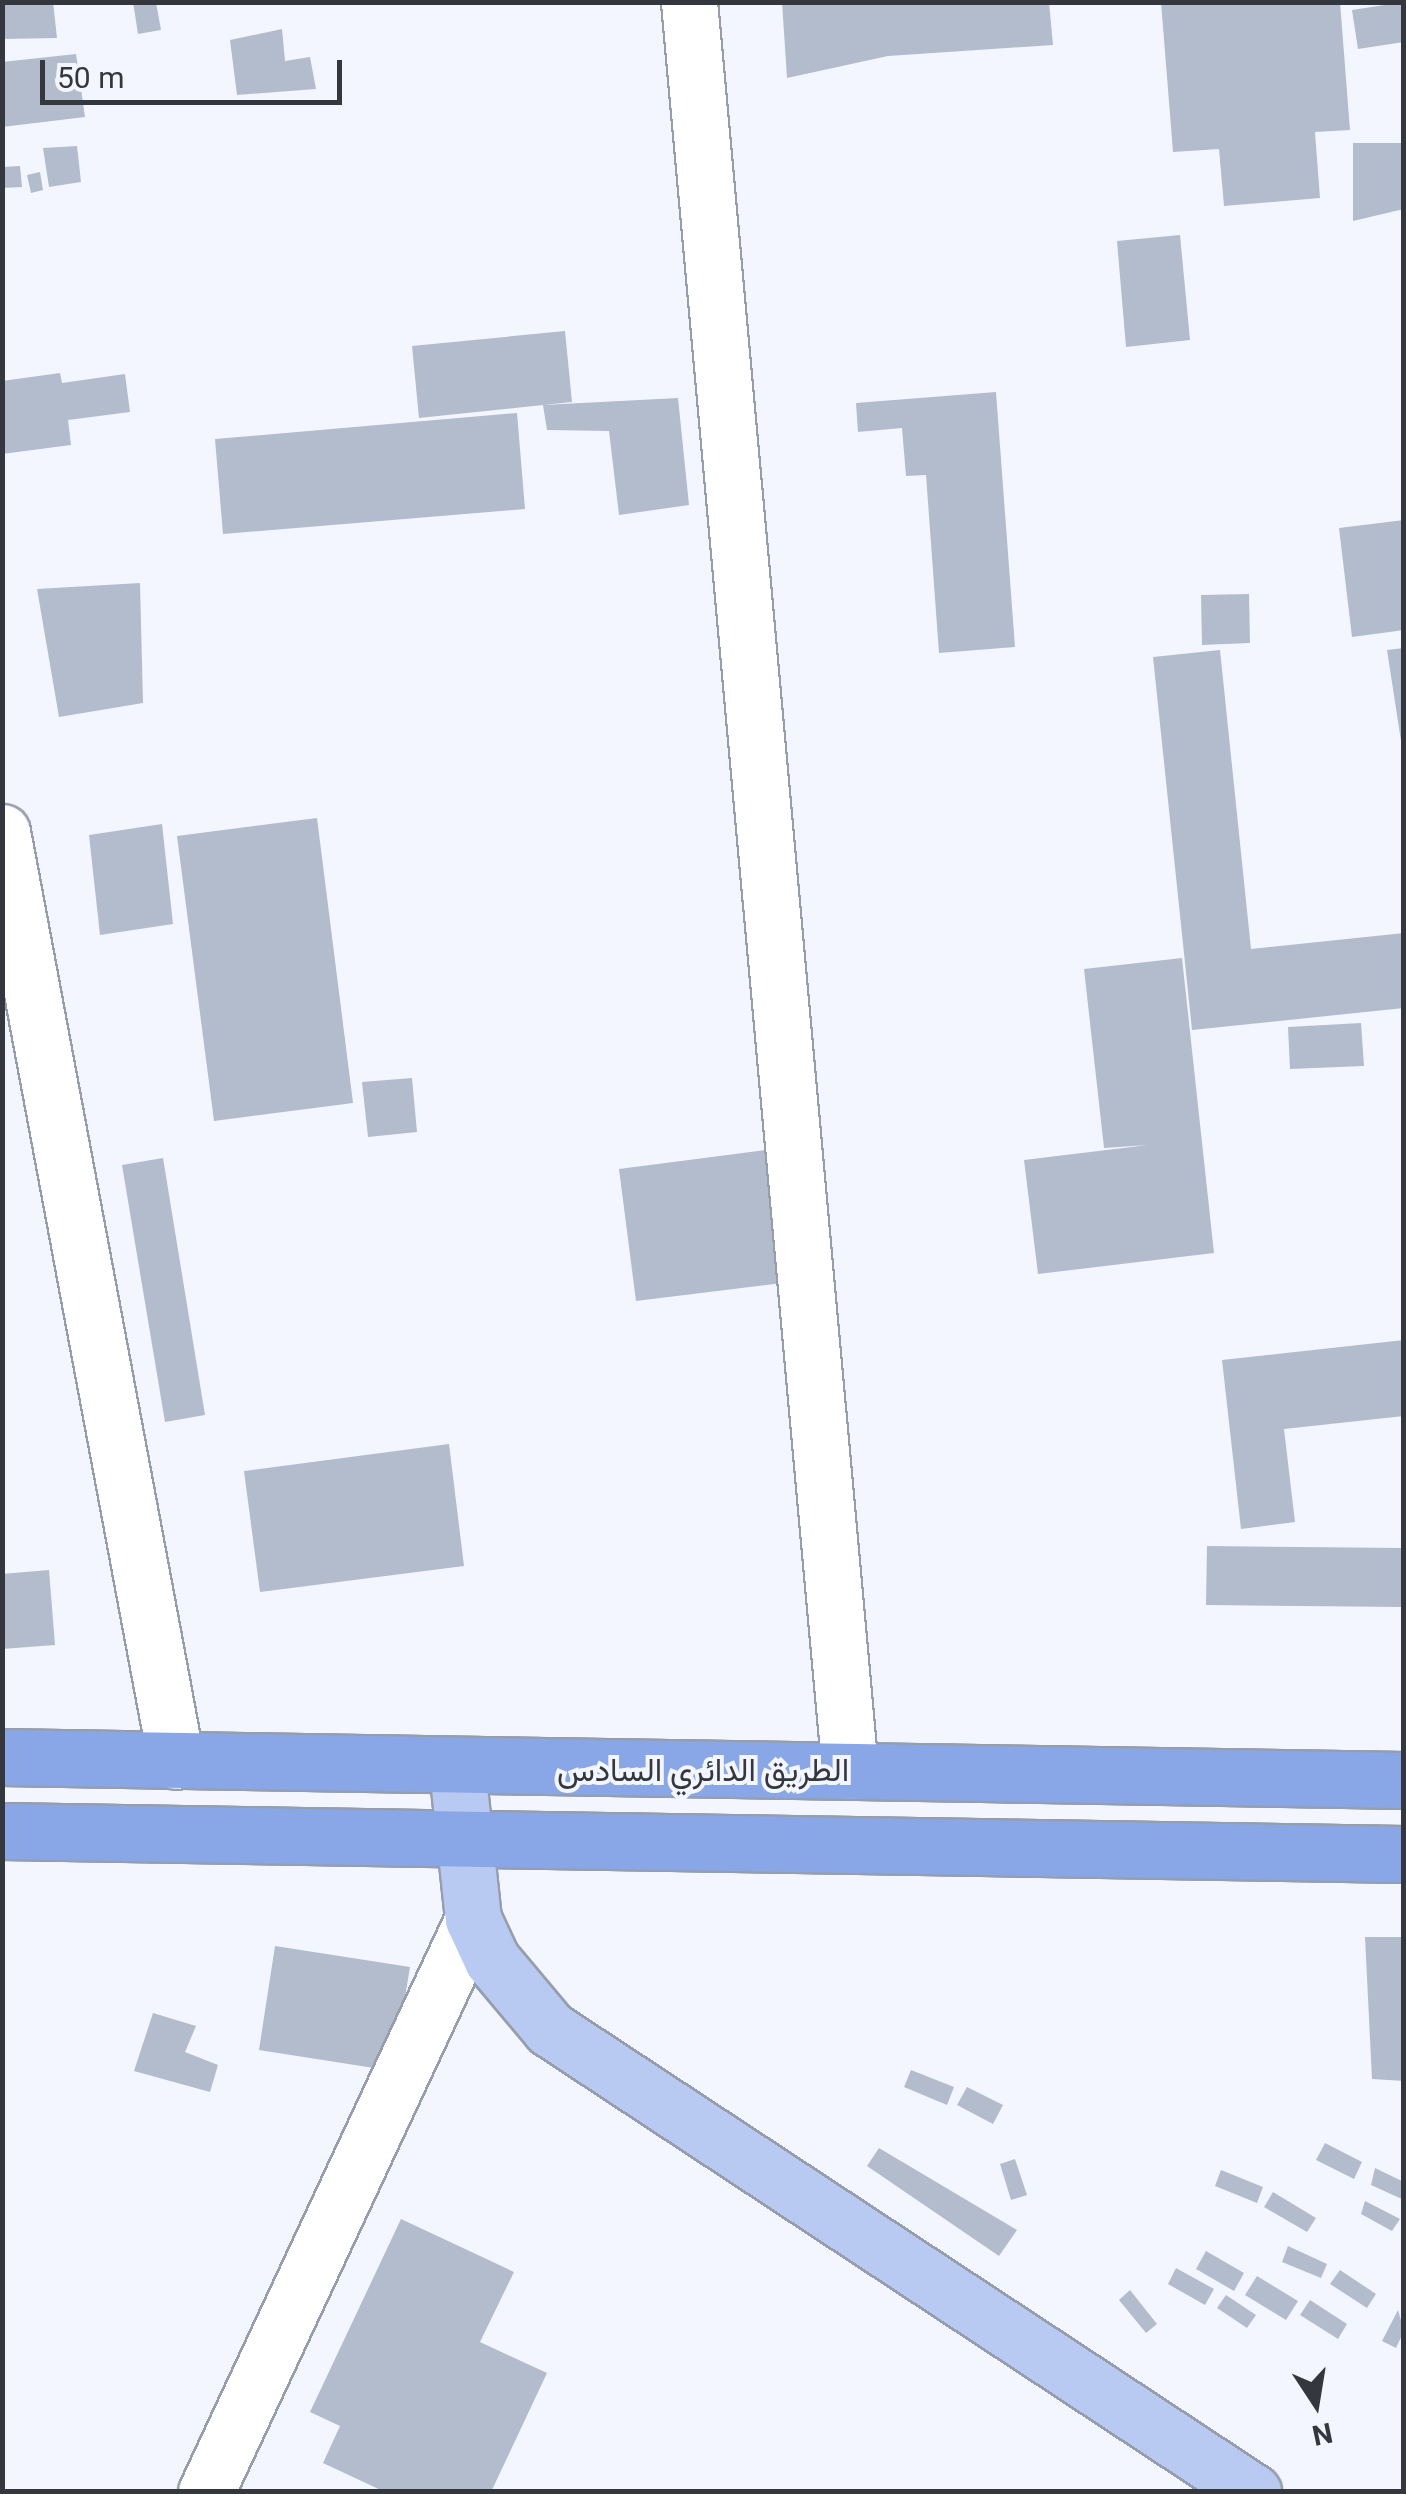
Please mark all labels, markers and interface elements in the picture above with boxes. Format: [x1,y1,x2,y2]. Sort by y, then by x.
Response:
scale bar [45,40,348,102]
text: 50 m [57,60,124,95]
street label: الطريق الدائري السادس [557,1751,849,1789]
north arrow [1266,2354,1366,2454]
text: N [1309,2416,1335,2452]

